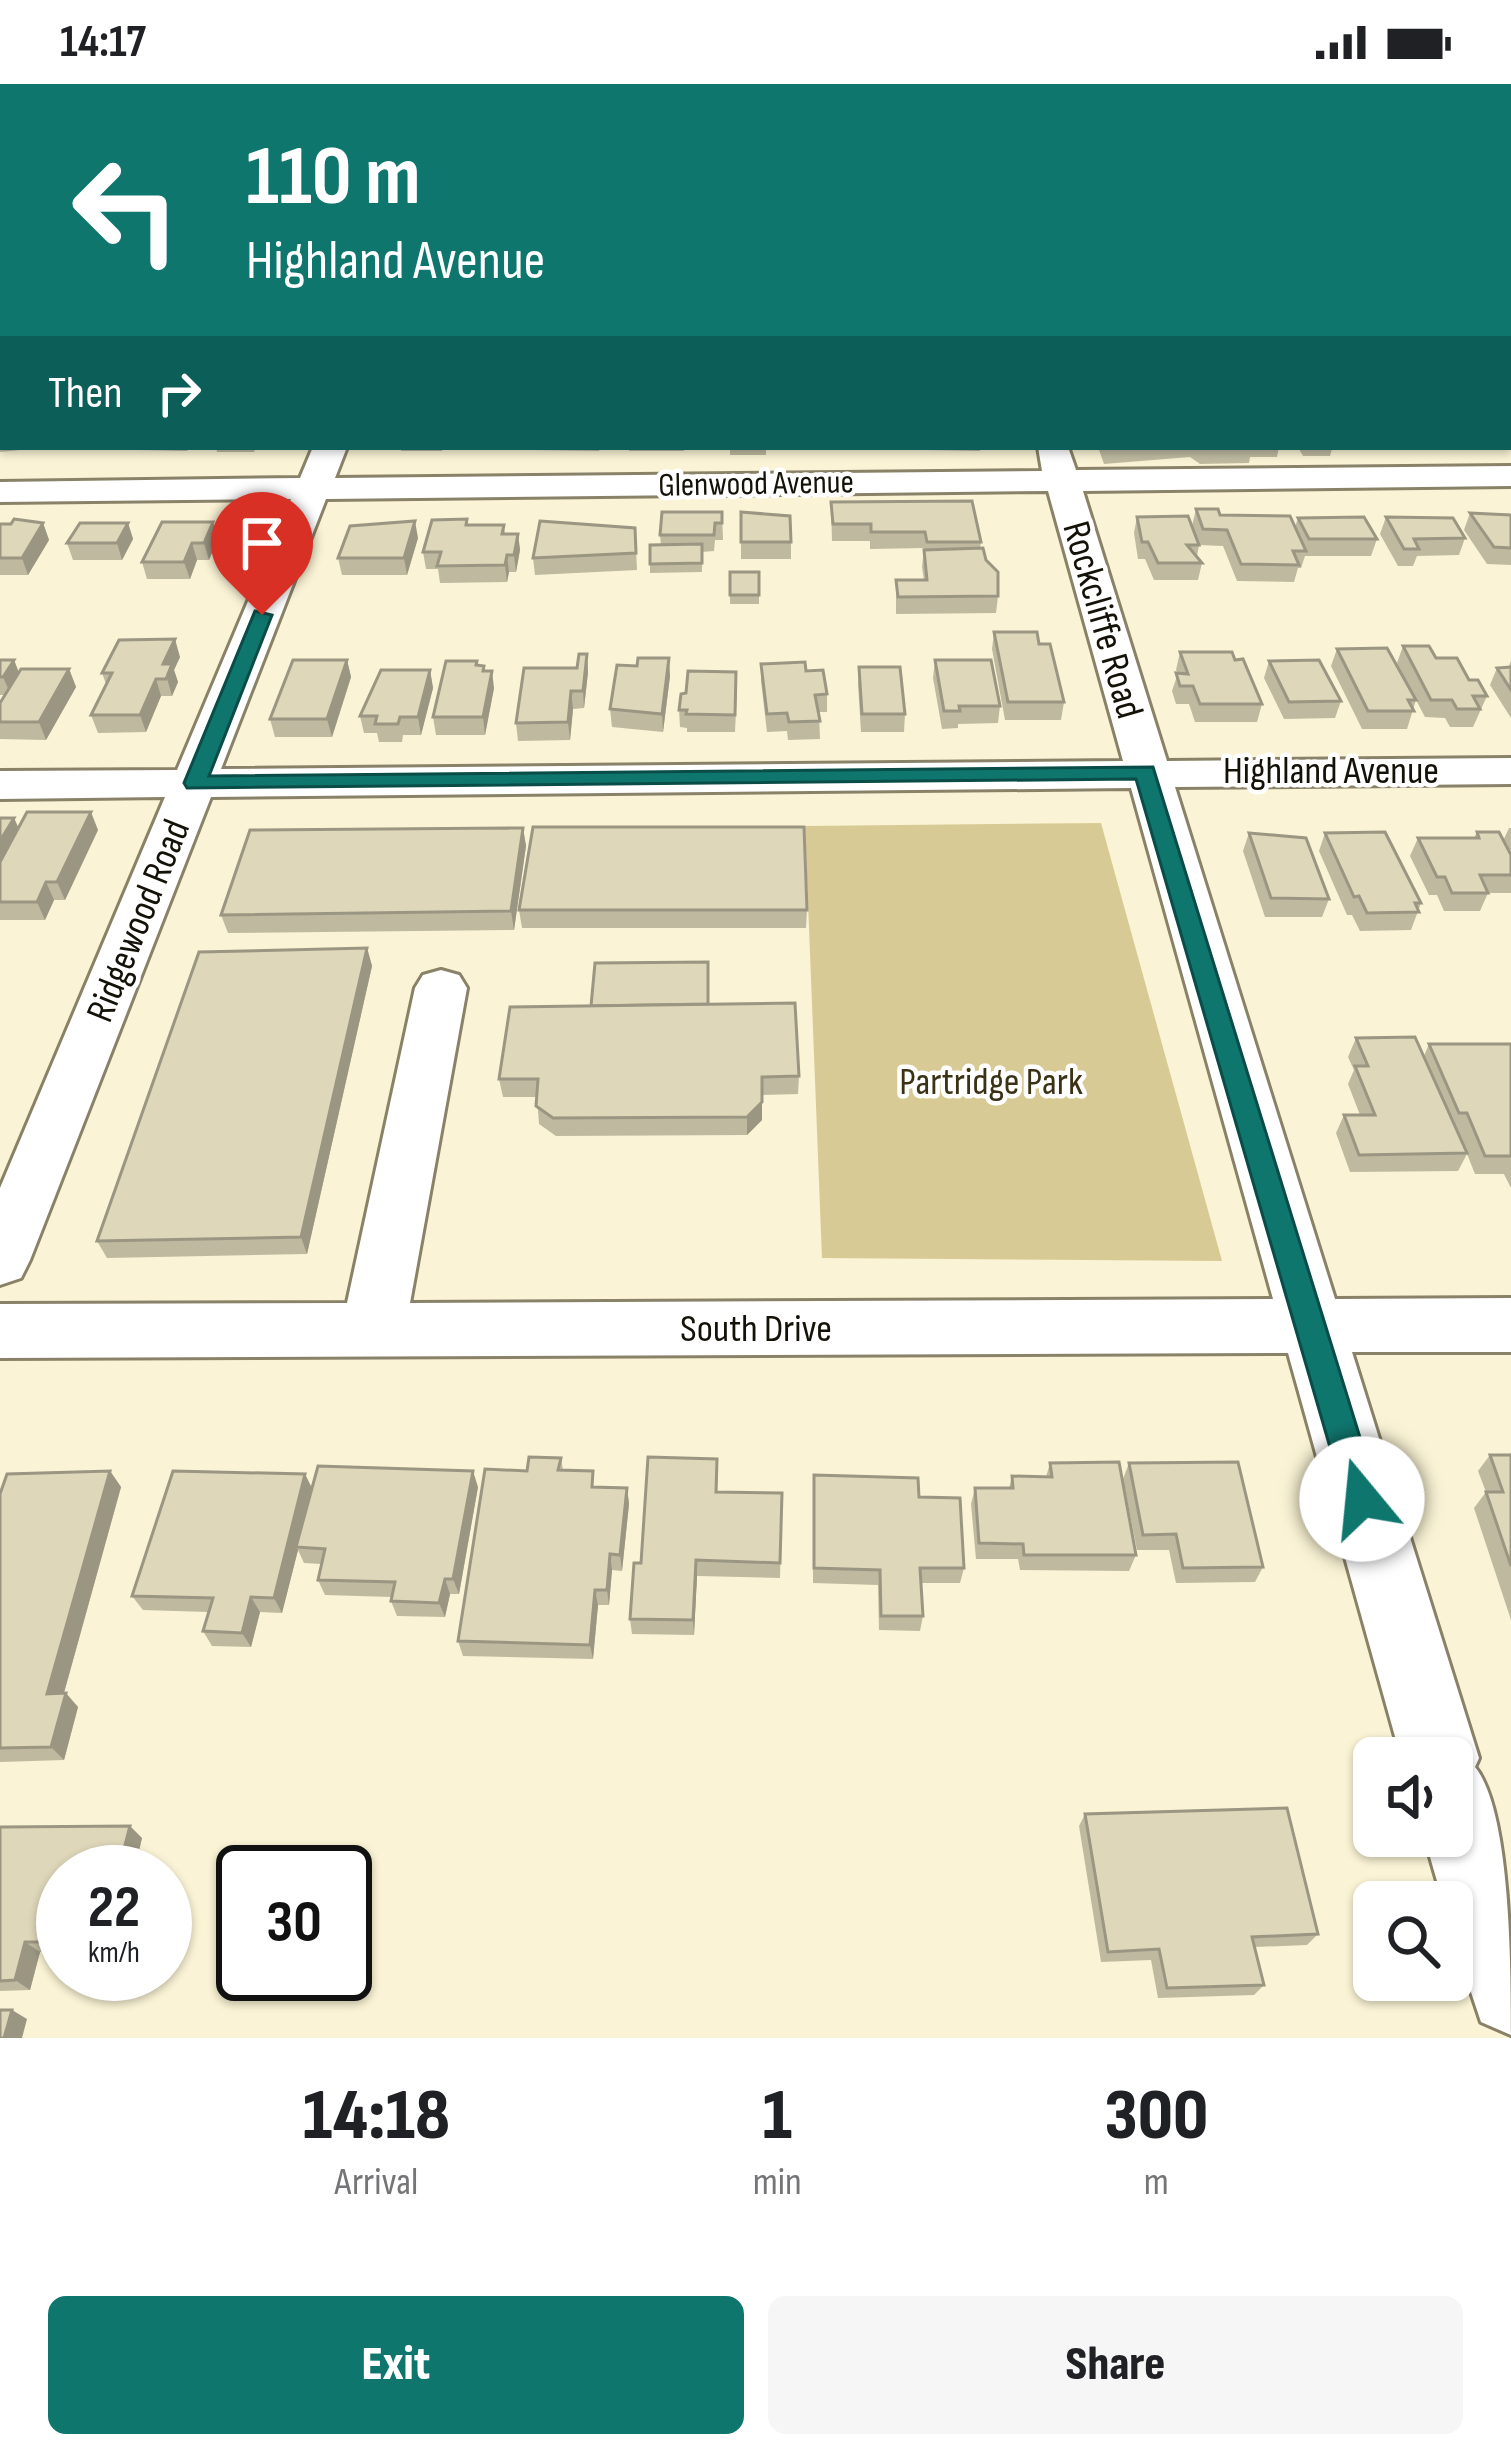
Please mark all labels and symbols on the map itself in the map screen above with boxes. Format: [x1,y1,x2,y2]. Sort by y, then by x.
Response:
street label: Glenwood Avenue [658,462,854,506]
pin [211,492,313,615]
street label: Rockcliffe Road [1051,516,1153,724]
street label: Highland Avenue [1223,748,1439,795]
street label: Ridgewood Road [77,813,201,1029]
park label: Partridge Park [899,1059,1083,1106]
street label: South Drive [680,1306,832,1353]
position arrow [1299,1436,1425,1562]
speed limit sign: 30 [216,1845,372,2001]

